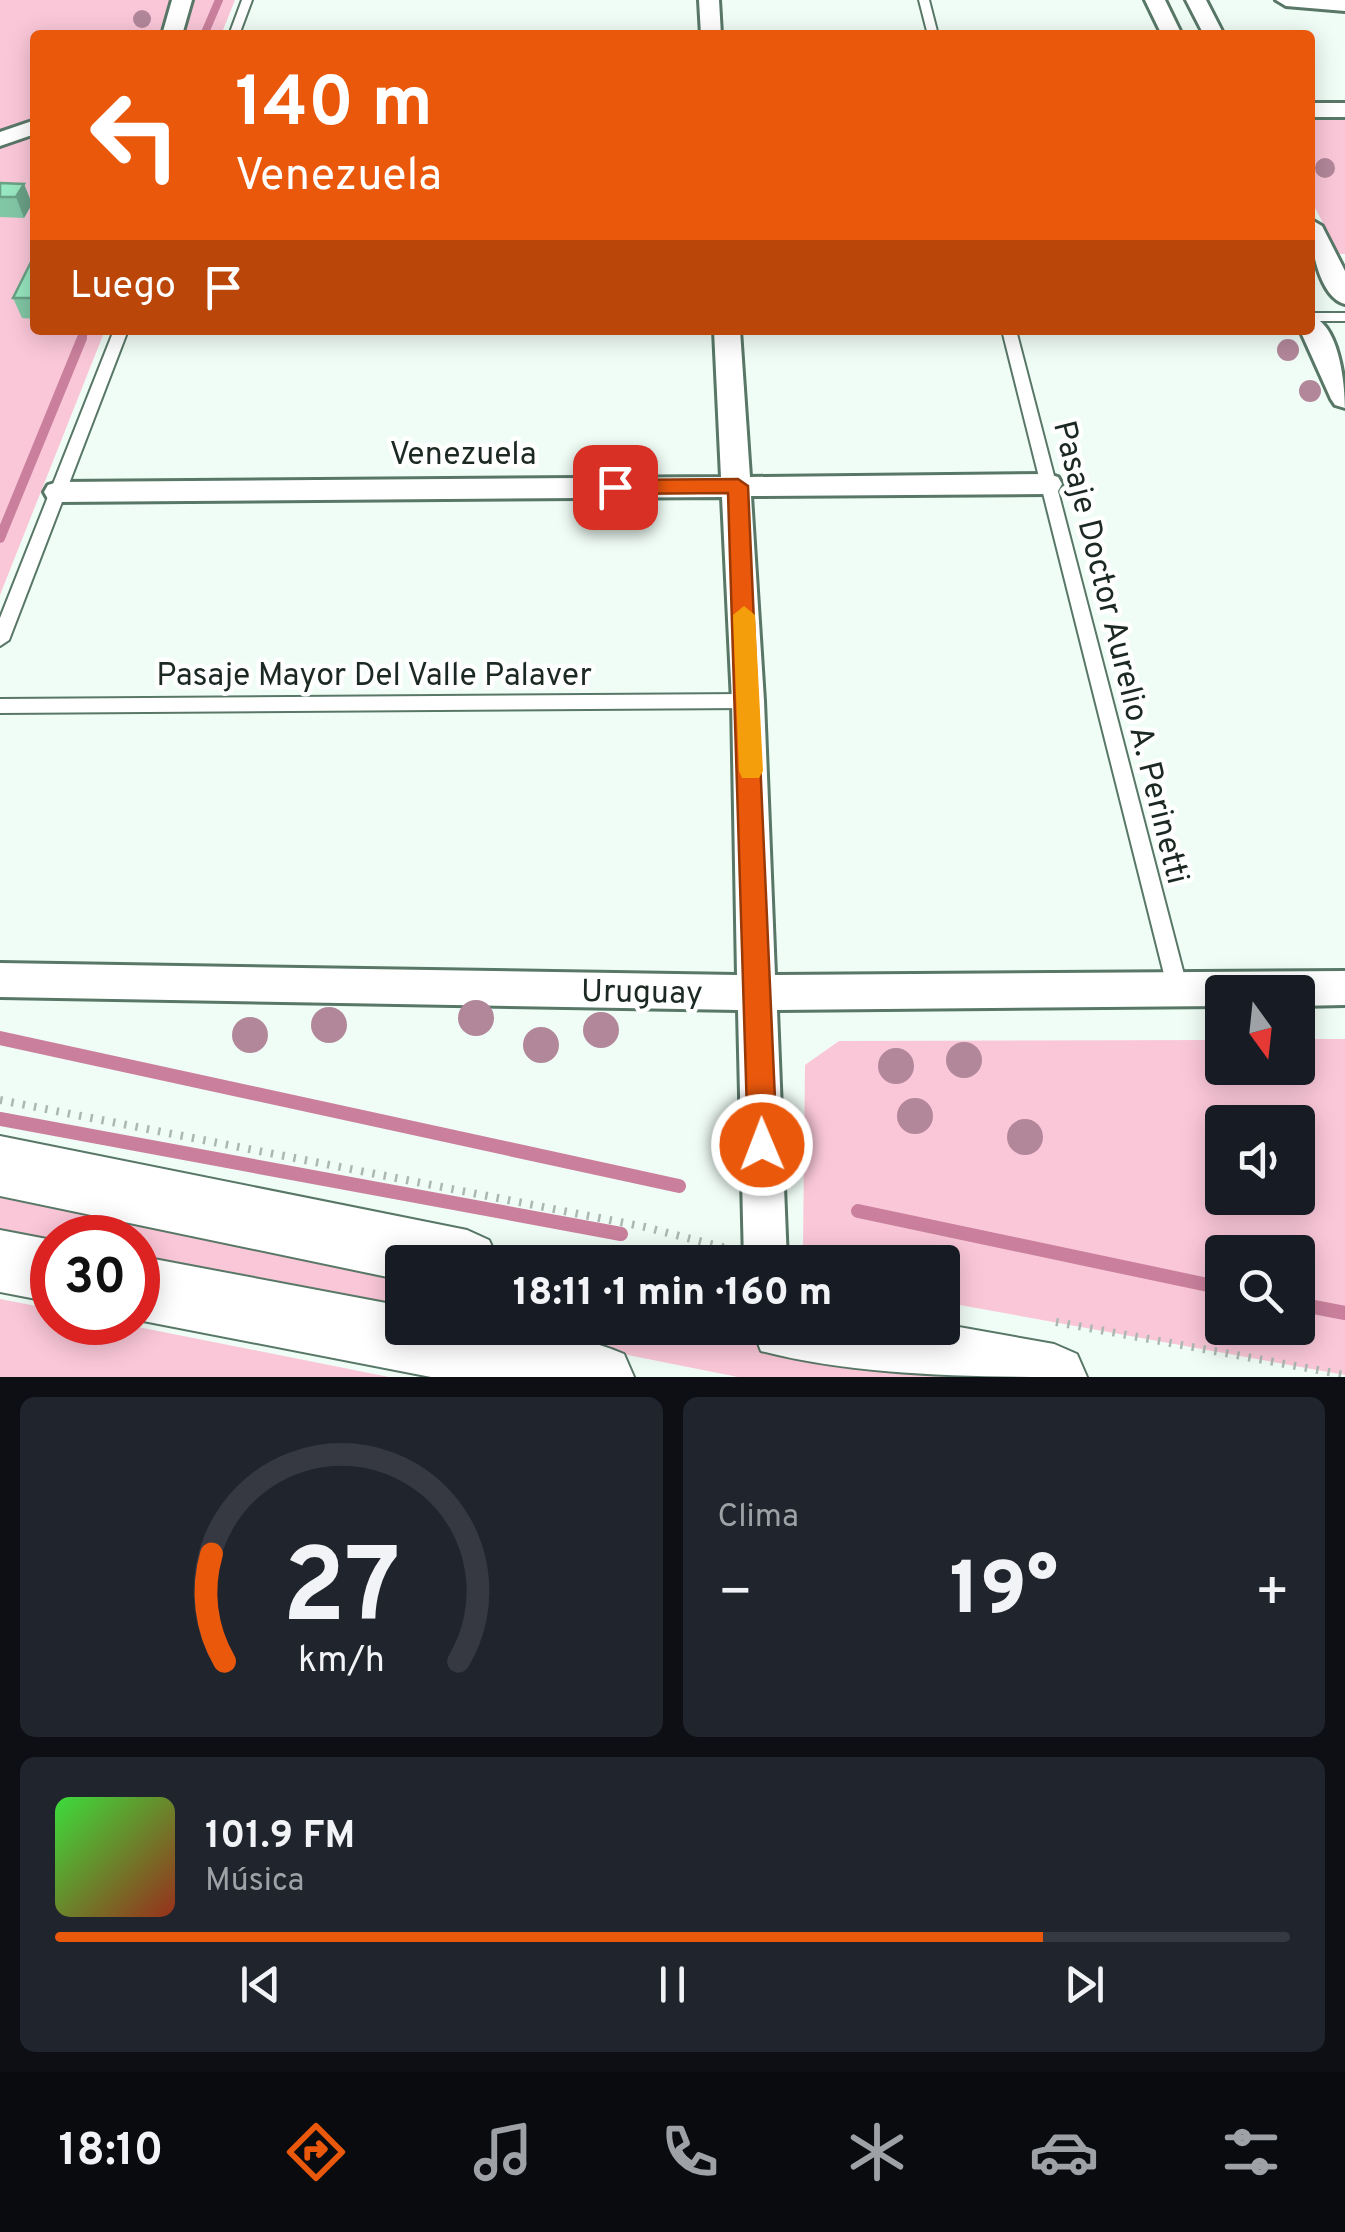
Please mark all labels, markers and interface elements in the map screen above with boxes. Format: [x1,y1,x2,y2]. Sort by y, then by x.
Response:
text: 140 m [235,62,433,151]
icon: left [70,70,200,200]
text: Venezuela [235,149,442,206]
icon: arrive [196,260,251,315]
text: Luego [70,263,176,312]
street label: Pasaje Doctor Aurelio A. Perinetti [1042,417,1196,888]
street label: Venezuela [389,436,537,476]
pin [573,445,658,530]
icon: arrive [588,460,643,515]
street label: Pasaje Mayor Del Valle Palaver [156,657,592,697]
street label: Uruguay [581,973,703,1015]
north arrow [1205,975,1315,1085]
map controls [1205,975,1315,1345]
position arrow [710,1093,814,1197]
button: sound [1205,1105,1315,1215]
speed limit sign: 30 [30,1215,160,1345]
button: search [1205,1235,1315,1345]
text: 18:11 · 1 min · 160 m [513,1270,832,1319]
text: Clima [718,1498,799,1538]
text: 27 [282,1527,400,1659]
text: 19° [949,1546,1058,1641]
text: − [718,1560,753,1630]
text: + [1255,1560,1290,1630]
text: km/h [298,1639,385,1685]
text: 101.9 FM [205,1813,355,1862]
text: Música [205,1862,304,1902]
icon: previous [233,1957,288,2012]
icon: pause [645,1957,700,2012]
icon: next [1057,1957,1112,2012]
icon: directions [281,2117,351,2187]
icon: music [468,2117,538,2187]
icon: phone [655,2117,725,2187]
icon: climate [842,2117,912,2187]
icon: car [1029,2117,1099,2187]
icon: filters [1216,2117,1286,2187]
text: 18:10 [59,2124,163,2181]

